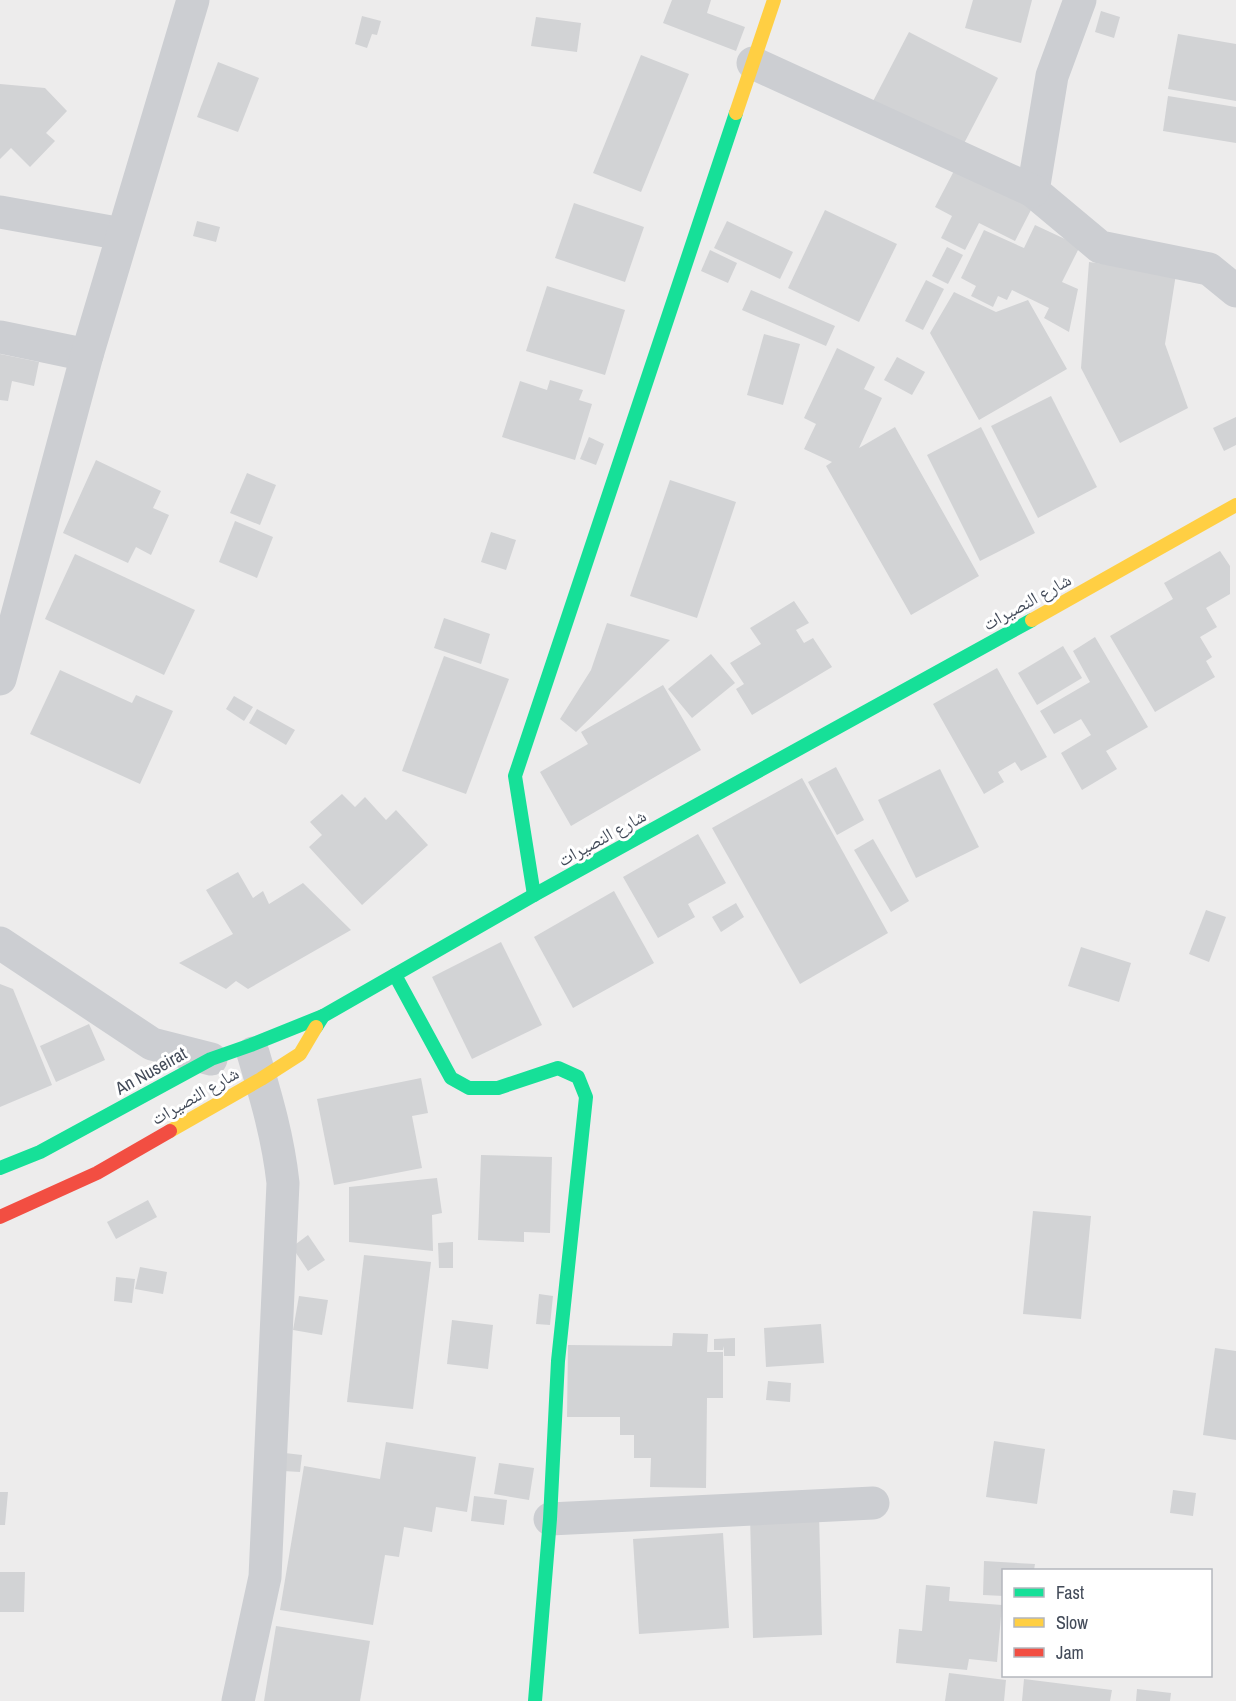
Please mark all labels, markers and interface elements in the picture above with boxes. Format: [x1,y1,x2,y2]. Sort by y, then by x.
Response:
street label: شارع النصيرات [978,567,1076,636]
street label: شارع النصيرات [553,803,651,872]
street label: An Nuseirat [110,1041,191,1101]
street label: شارع النصيرات [146,1060,243,1131]
legend [1002,1569,1212,1677]
text: Fast [1056,1580,1084,1605]
text: Slow [1056,1610,1088,1635]
text: Jam [1056,1640,1084,1665]

